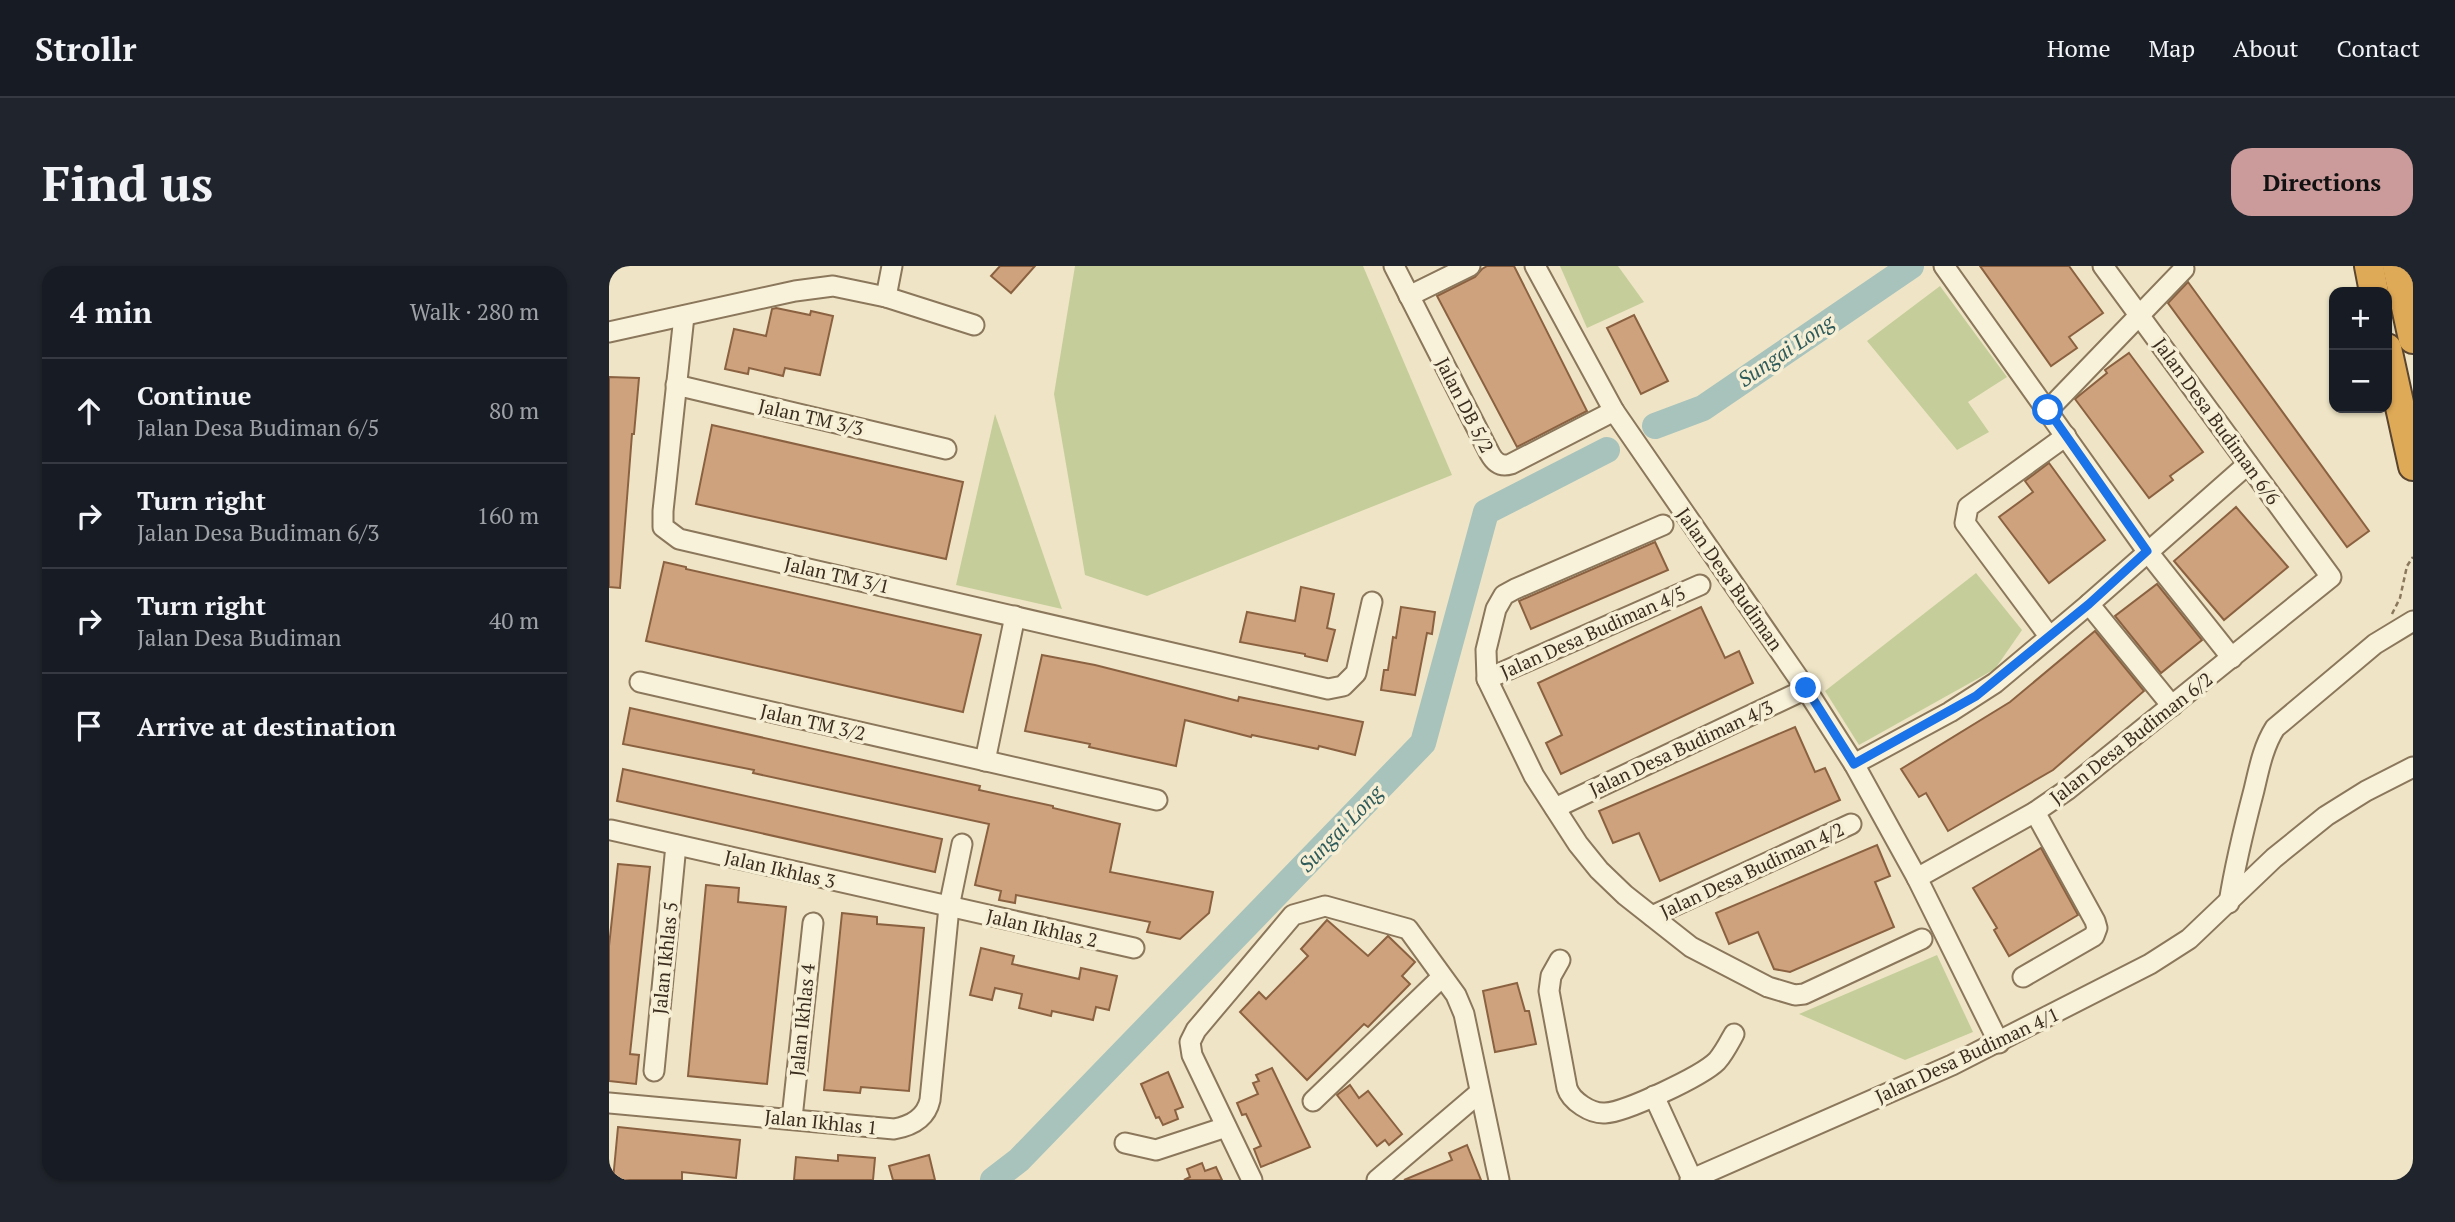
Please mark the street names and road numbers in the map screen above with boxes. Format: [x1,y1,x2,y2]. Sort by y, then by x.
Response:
street label: Jalan Desa Budiman 6/6 [2148,332,2286,509]
street label: Jalan DB 5/2 [1431,353,1500,457]
street label: Jalan TM 3/3 [756,392,866,441]
street label: Jalan Desa Budiman [1672,502,1789,655]
street label: Jalan TM 3/1 [782,550,892,599]
street label: Jalan Desa Budiman 4/5 [1496,579,1689,684]
street label: Jalan Desa Budiman 6/2 [2044,666,2217,809]
street label: Jalan Desa Budiman 4/3 [1585,694,1777,801]
street label: Jalan TM 3/2 [758,697,868,746]
street label: Jalan Desa Budiman 4/2 [1656,816,1848,923]
street label: Jalan Ikhlas 3 [722,844,838,893]
street label: Jalan Ikhlas 5 [646,900,683,1016]
street label: Jalan Ikhlas 2 [984,903,1100,952]
street label: Jalan Ikhlas 4 [783,961,820,1078]
street label: Jalan Desa Budiman 4/1 [1871,1001,2063,1108]
street label: Jalan Ikhlas 1 [763,1103,879,1140]

